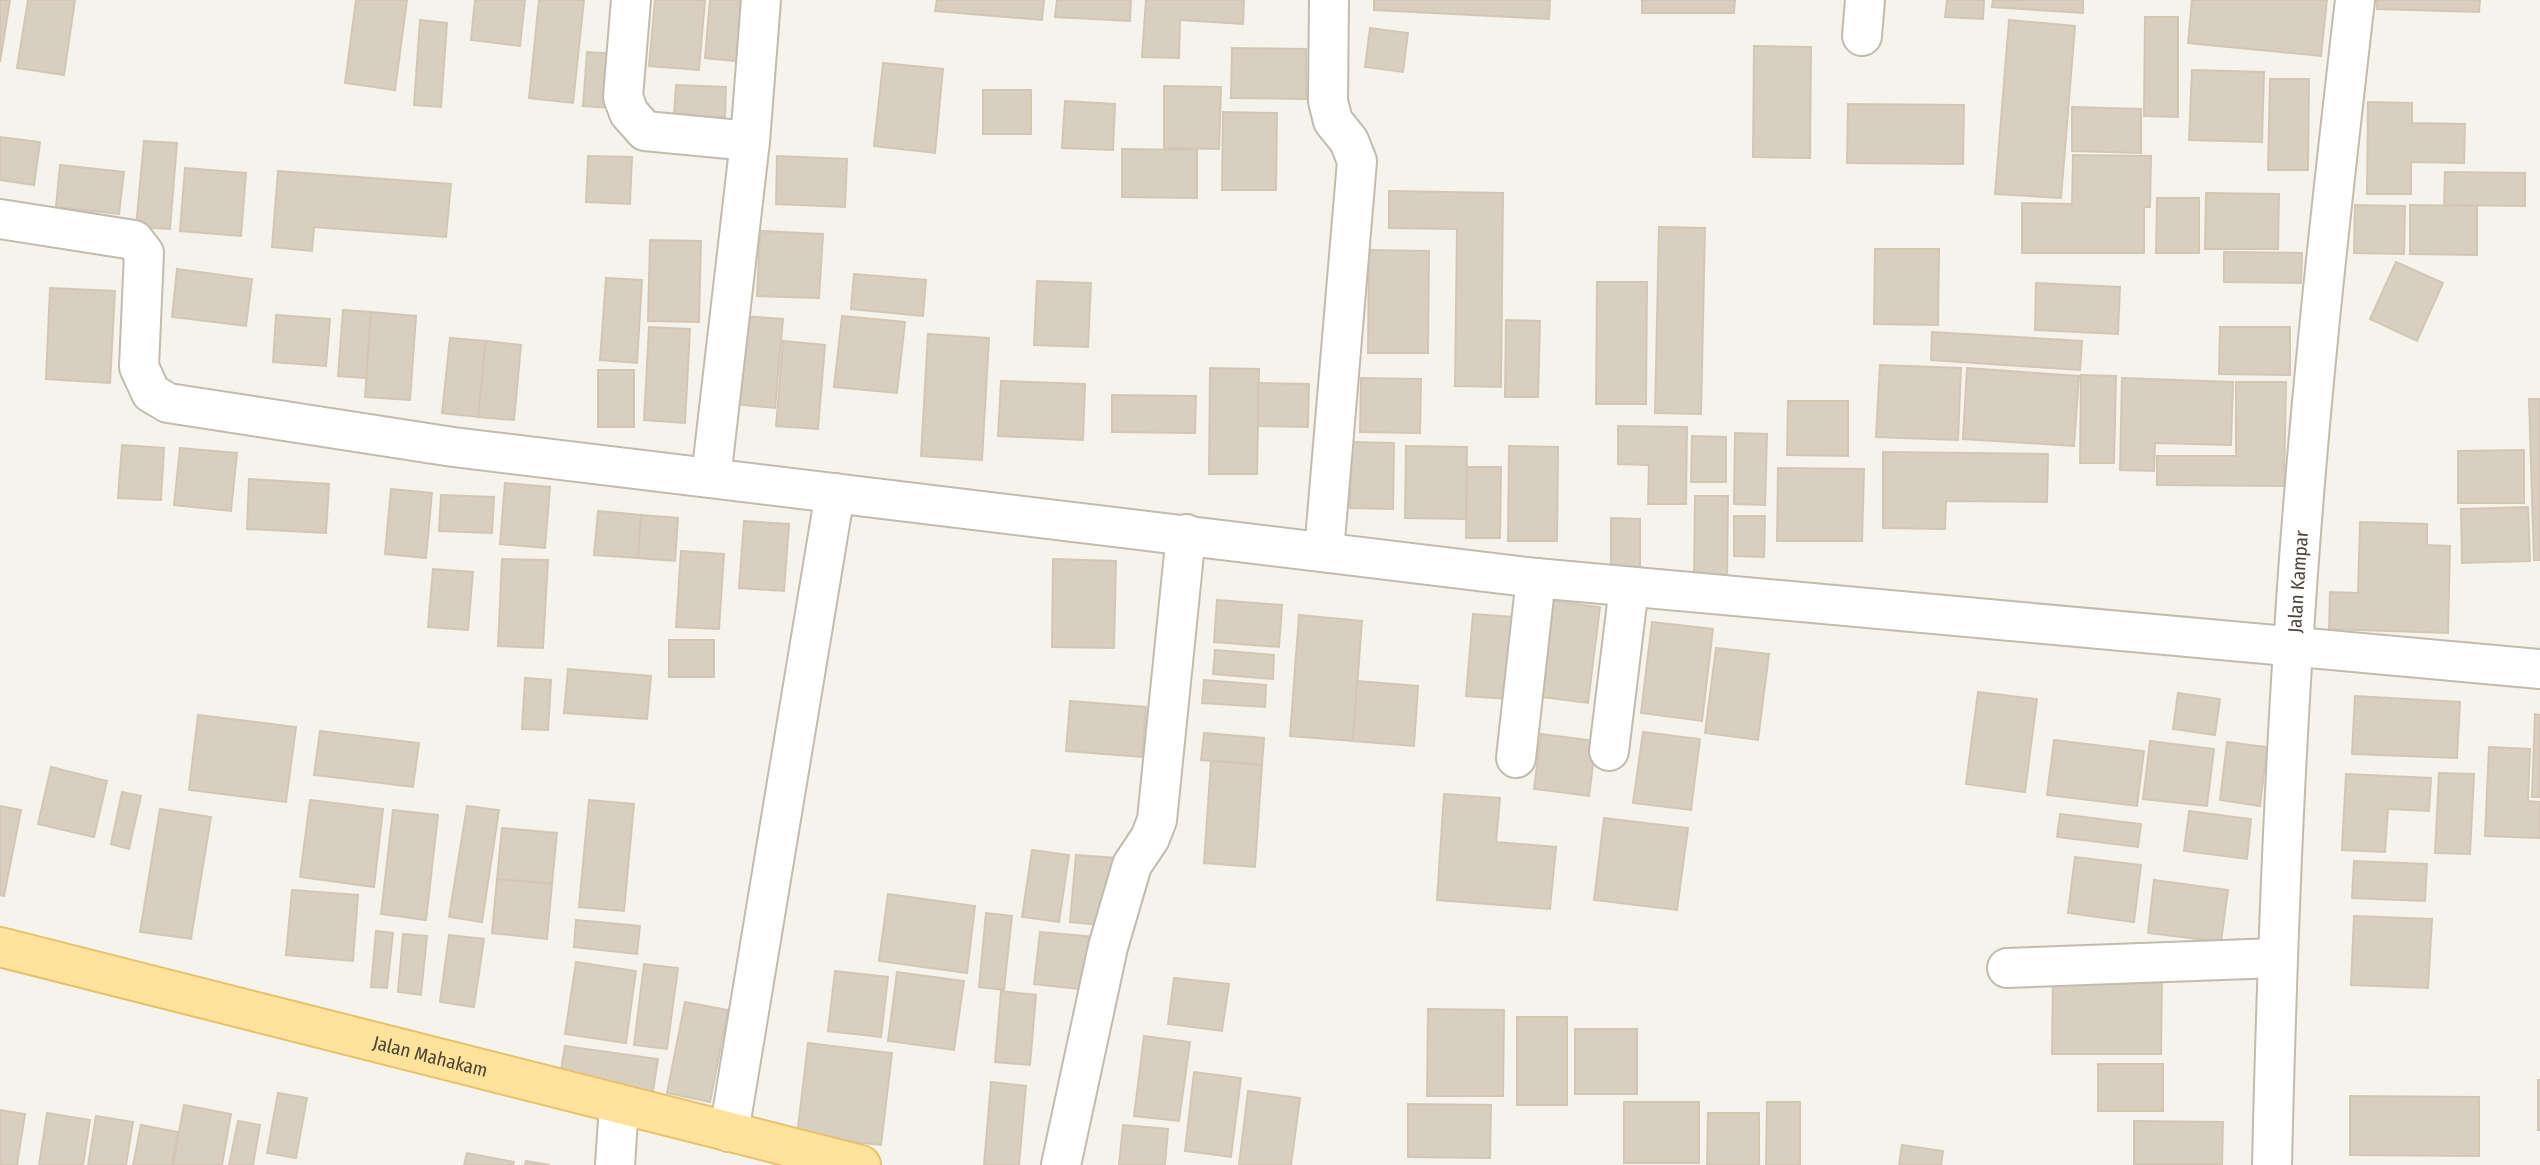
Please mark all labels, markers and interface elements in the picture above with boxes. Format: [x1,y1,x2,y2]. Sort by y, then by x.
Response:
street label: Jalan Kampar [2283,529,2313,634]
street label: Jalan Mahakam [371,1030,490,1082]

